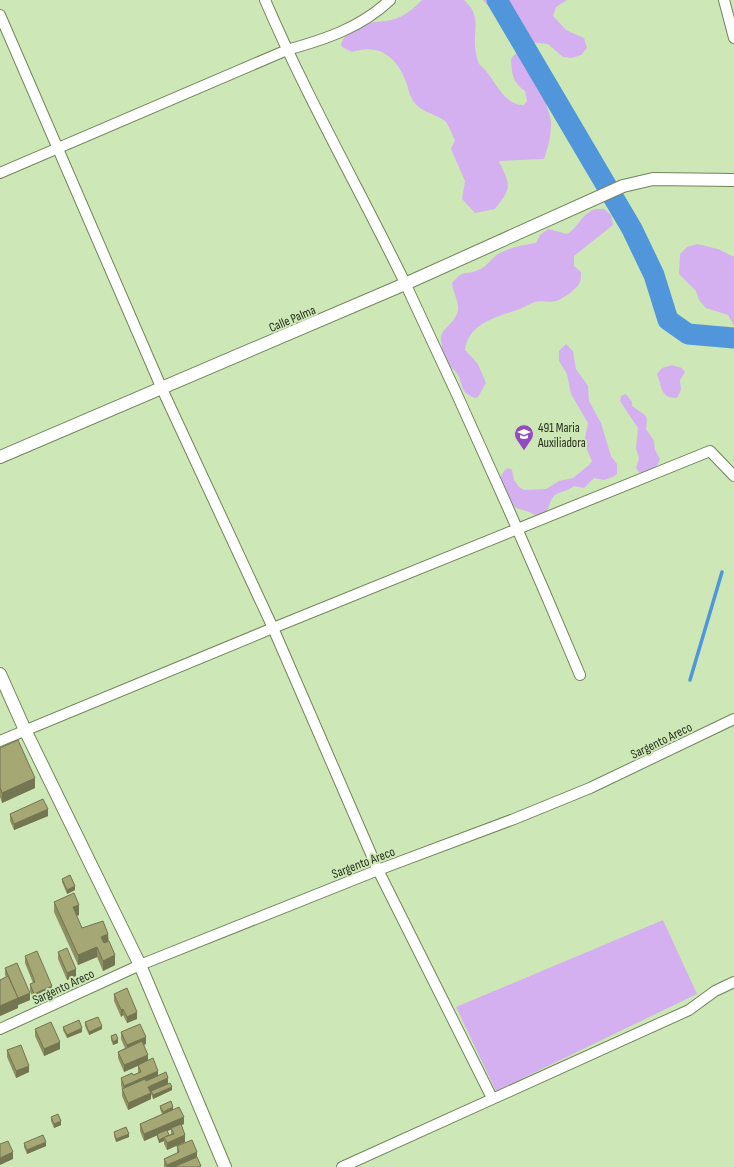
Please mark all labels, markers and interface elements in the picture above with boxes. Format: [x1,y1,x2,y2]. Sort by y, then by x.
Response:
street label: Calle Palma [267,302,318,336]
place label: 491 Maria Auxiliadora [537,420,586,451]
school or university icon: 491 Maria Auxiliadora [513,423,535,451]
street label: Sargento Areco [628,719,695,763]
street label: Sargento Areco [329,844,397,882]
street label: Sargento Areco [30,966,97,1008]

